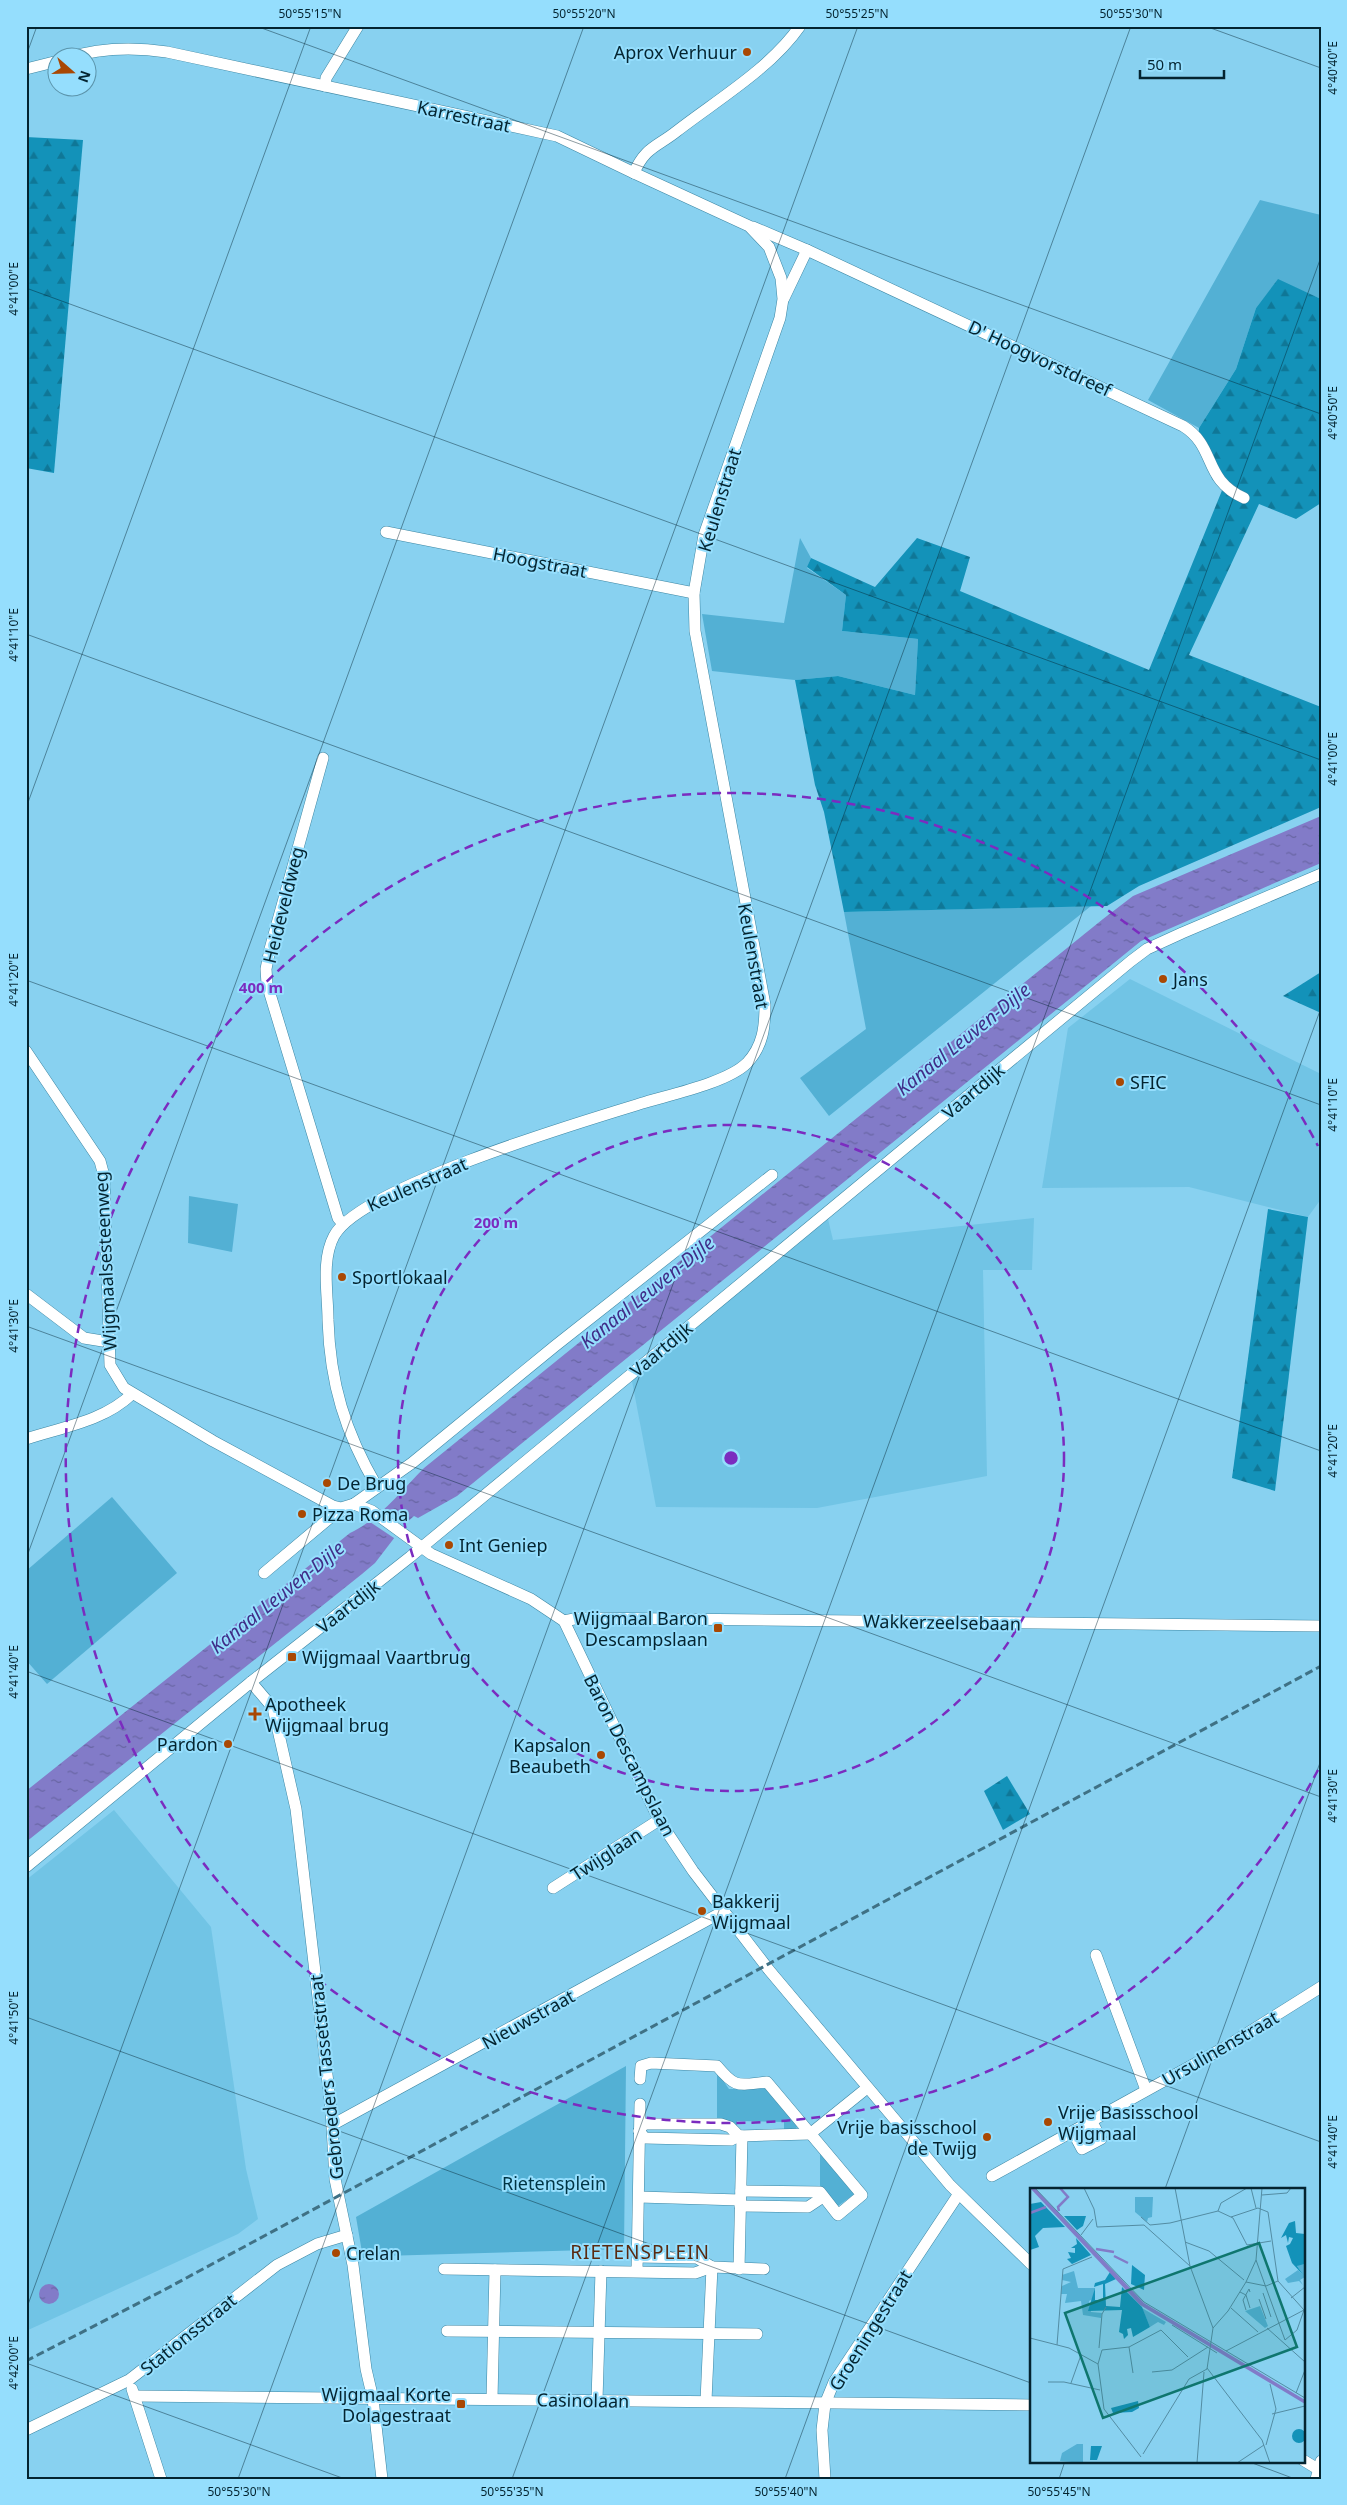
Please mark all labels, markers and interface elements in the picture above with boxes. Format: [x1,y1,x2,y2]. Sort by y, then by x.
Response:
text: 50°55'15"N [278,5,342,22]
text: 50°55'20"N [552,5,616,22]
text: 50°55'25"N [825,5,889,22]
text: 50°55'30"N [1099,5,1163,22]
place label: Aprox Verhuur [614,40,738,64]
text: 4°40'40"E [1324,41,1341,95]
marker: Aprox Verhuur [741,46,753,58]
north arrow [48,48,98,98]
scale bar [1140,48,1223,80]
text: 50 m [1147,54,1182,74]
text: N [74,68,96,85]
street label: Karrestraat [415,94,513,138]
text: 4°41'00"E [5,262,22,316]
street label: D' Hoogvorstdreef [965,314,1116,402]
text: 4°40'50"E [1324,386,1341,440]
street label: Keulenstraat [692,445,746,555]
street label: Hoogstraat [491,541,589,583]
text: 4°41'10"E [5,608,22,662]
text: 4°41'00"E [1324,732,1341,786]
street label: Heideveldweg [257,844,309,966]
street label: Keulenstraat [733,901,775,1011]
text: 4°41'20"E [5,953,22,1007]
place label: Jans [1171,967,1208,991]
marker: Jans [1157,973,1169,985]
text: 400 m [239,977,283,997]
water label: Kanaal Leuven-Dijle [890,977,1036,1101]
street label: Vaartdijk [937,1058,1010,1124]
place label: SFIC [1130,1070,1167,1094]
marker: SFIC [1114,1076,1126,1088]
text: 4°41'10"E [1324,1078,1341,1132]
street label: Keulenstraat [363,1151,471,1217]
street label: Wijgmaalsesteenweg [88,1171,122,1351]
text: 200 m [474,1212,518,1232]
water label: Kanaal Leuven-Dijle [574,1230,720,1354]
place label: Sportlokaal [352,1265,448,1289]
marker: Sportlokaal [336,1271,348,1283]
text: 4°41'30"E [5,1299,22,1353]
street label: Vaartdijk [625,1316,698,1382]
text: 4°41'20"E [1324,1424,1341,1478]
centre of rings [722,1449,740,1467]
place label: De Brug [337,1471,406,1495]
marker: De Brug [321,1477,333,1489]
place label: Pizza Roma [312,1502,408,1526]
marker: Pizza Roma [296,1508,308,1520]
place label: Int Geniep [459,1533,548,1557]
water label: Kanaal Leuven-Dijle [204,1535,350,1659]
marker: Int Geniep [443,1539,455,1551]
street label: Vaartdijk [311,1573,385,1638]
place label: Wijgmaal Baron Descampslaan [574,1606,708,1651]
street label: Wakkerzeelsebaan [863,1609,1021,1635]
marker: Wijgmaal Baron Descampslaan [712,1622,724,1634]
text: 4°41'40"E [5,1645,22,1699]
place label: Wijgmaal Vaartbrug [302,1645,471,1669]
marker: Wijgmaal Vaartbrug [286,1651,298,1663]
street label: Baron Descampslaan [579,1670,681,1840]
place label: Apotheek Wijgmaal brug [265,1692,389,1737]
marker: Apotheek Wijgmaal brug [249,1708,261,1720]
place label: Pardon [157,1732,218,1756]
place label: Kapsalon Beaubeth [509,1733,591,1778]
marker: Pardon [222,1738,234,1750]
marker: Kapsalon Beaubeth [595,1749,607,1761]
text: 4°41'30"E [1324,1769,1341,1823]
street label: Twijglaan [566,1822,646,1886]
place label: Bakkerij Wijgmaal [712,1889,791,1934]
marker: Bakkerij Wijgmaal [696,1905,708,1917]
street label: Gebroeders Tassetstraat [303,1973,349,2181]
street label: Nieuwstraat [477,1983,579,2054]
text: 4°41'50"E [5,1991,22,2045]
street label: Ursulinenstraat [1157,2005,1283,2091]
place label: Vrije Basisschool Wijgmaal [1058,2100,1199,2145]
place label: Vrije basisschool de Twijg [837,2115,977,2160]
text: 4°41'40"E [1324,2115,1341,2169]
marker: Vrije Basisschool Wijgmaal [1042,2116,1054,2128]
marker: Vrije basisschool de Twijg [981,2131,993,2143]
park label: Rietensplein [502,2171,606,2195]
inset map [1030,2188,1304,2462]
district label: RIETENSPLEIN [570,2239,710,2265]
place label: Crelan [346,2241,400,2265]
marker: Crelan [330,2247,342,2259]
street label: Groeningestraat [823,2265,917,2395]
street label: Stationsstraat [135,2288,241,2380]
text: 4°42'00"E [5,2336,22,2390]
place label: Wijgmaal Korte Dolagestraat [321,2382,451,2427]
street label: Casinolaan [536,2387,630,2413]
marker: Wijgmaal Korte Dolagestraat [455,2398,467,2410]
text: 50°55'30"N [207,2483,271,2500]
text: 50°55'35"N [480,2483,544,2500]
text: 50°55'40"N [754,2483,818,2500]
text: 50°55'45"N [1027,2483,1091,2500]

